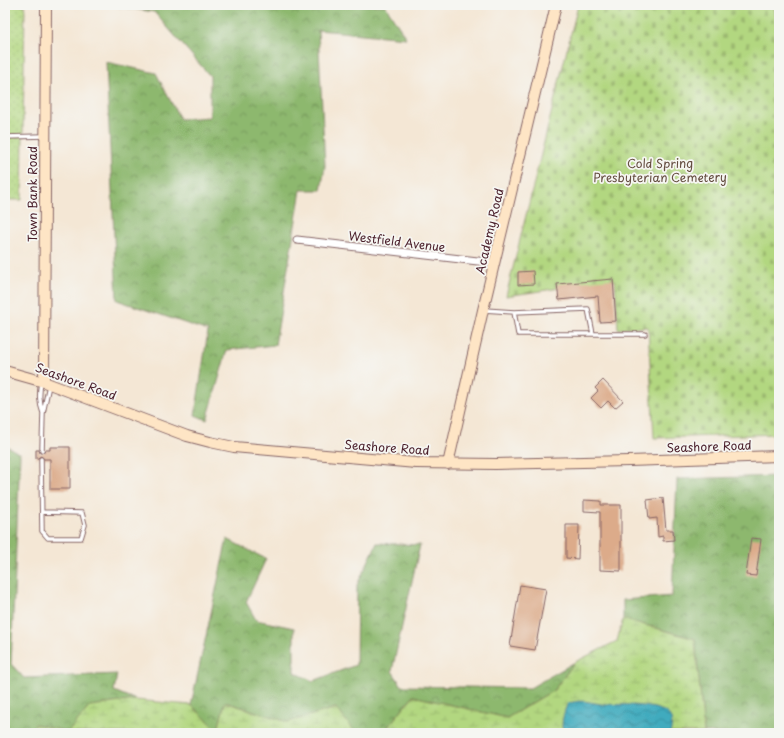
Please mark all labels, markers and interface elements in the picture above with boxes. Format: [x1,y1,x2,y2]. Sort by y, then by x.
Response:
street label: Town Bank Road [23,146,41,242]
park label: Cold Spring Presbyterian Cemetery [593,154,727,186]
street label: Academy Road [470,186,508,276]
street label: Westfield Avenue [348,226,447,256]
street label: Seashore Road [33,358,119,404]
street label: Seashore Road [344,435,430,459]
street label: Seashore Road [666,436,752,456]

